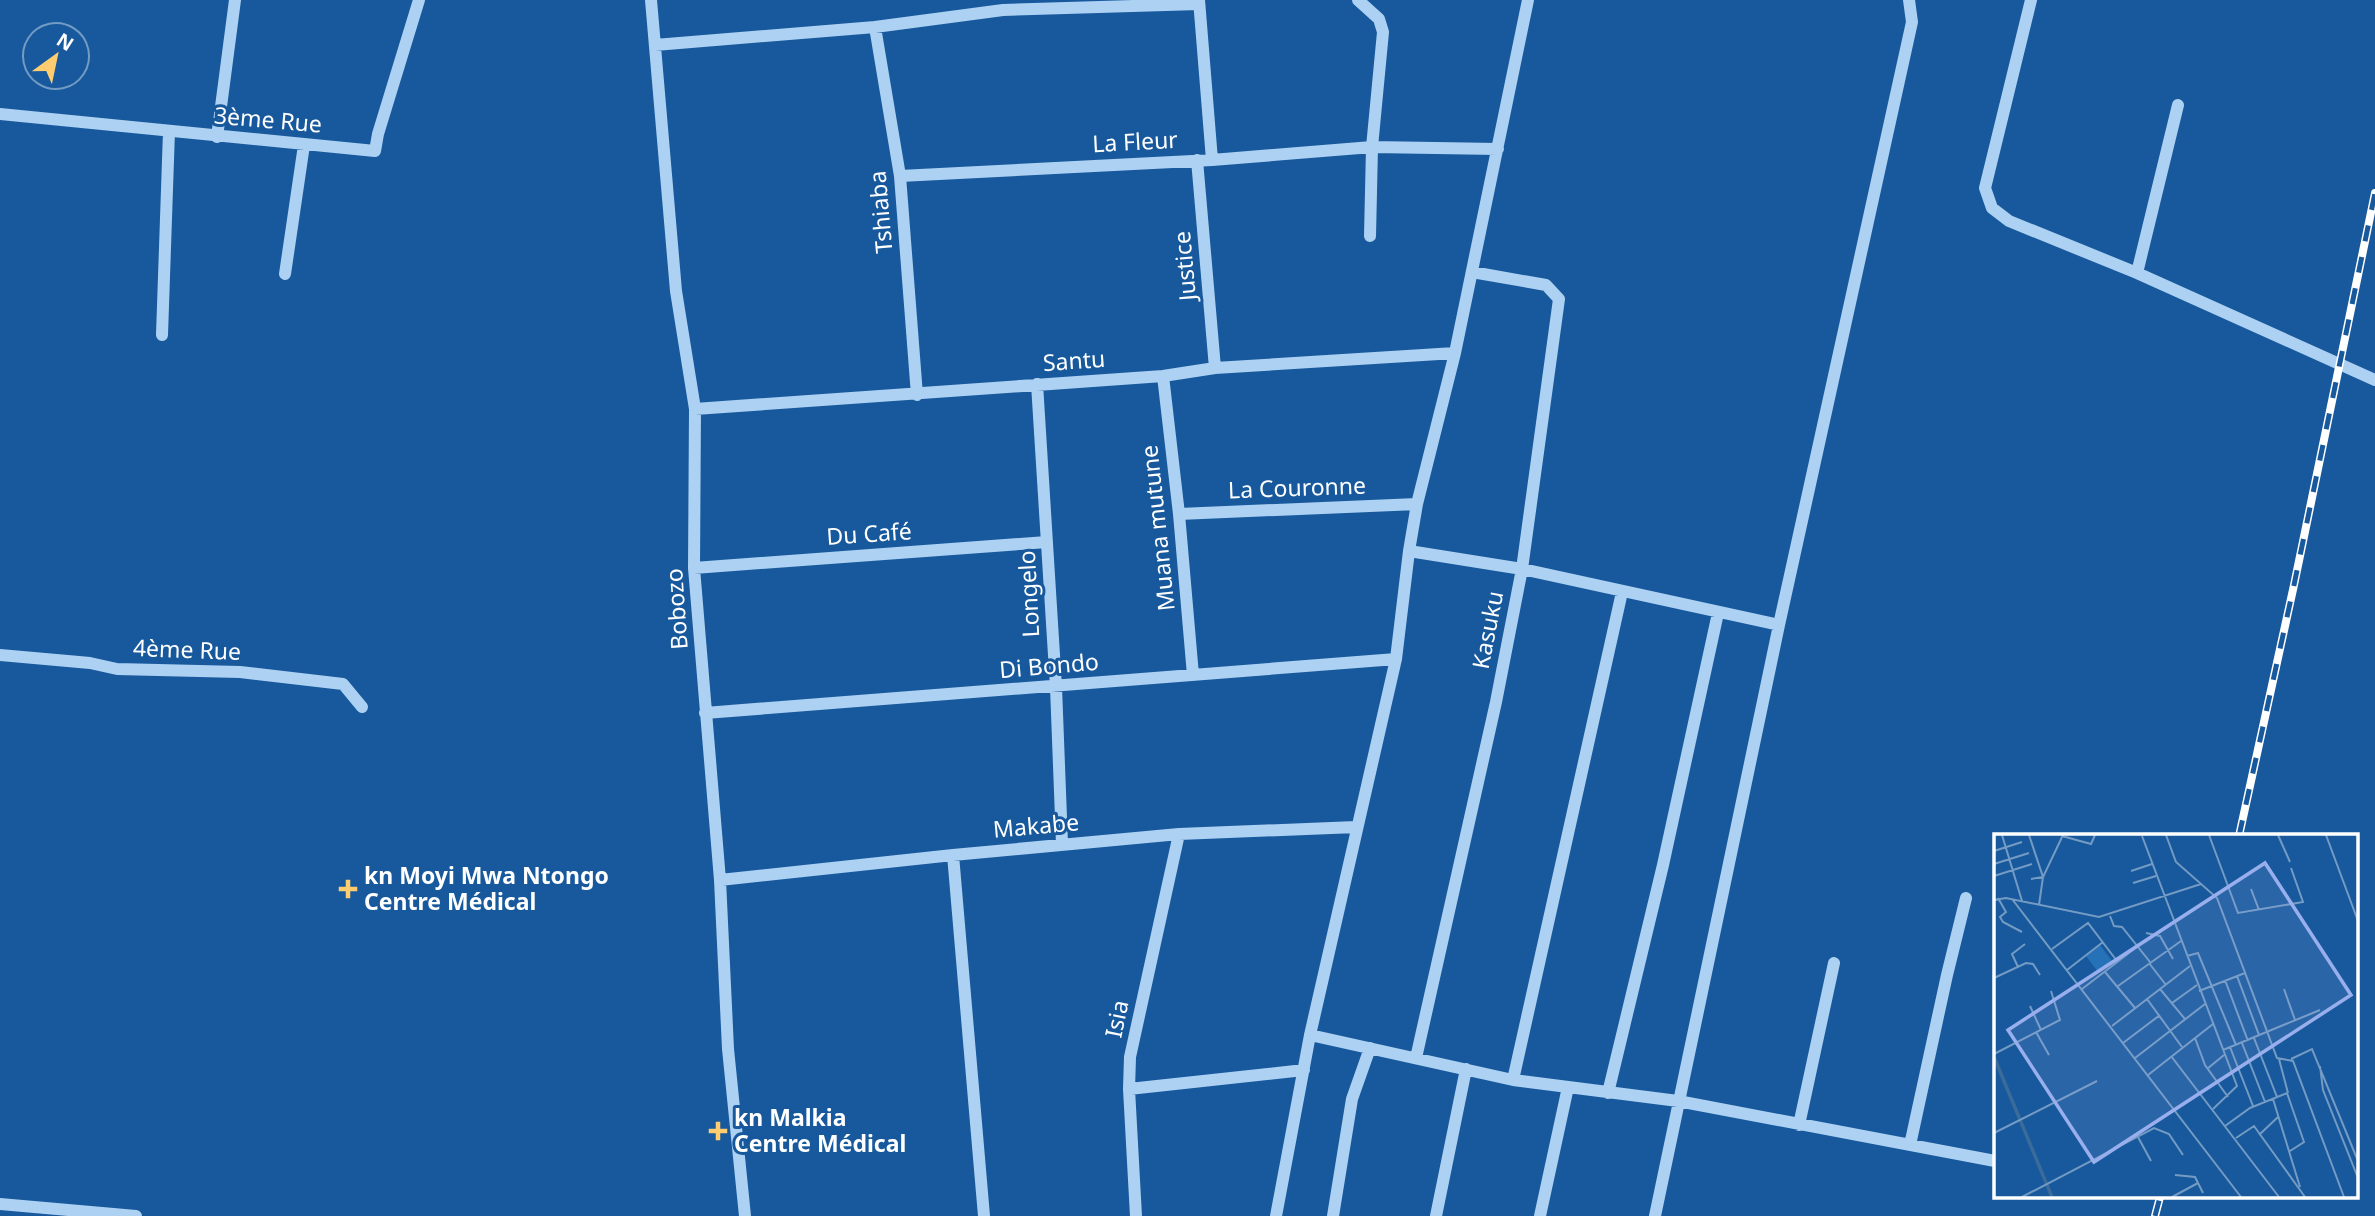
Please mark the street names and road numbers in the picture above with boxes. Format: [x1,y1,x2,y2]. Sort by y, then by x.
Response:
street label: 3ème Rue [213,98,323,140]
street label: La Fleur [1091,123,1179,159]
street label: Tshiaba [860,170,900,255]
street label: Justice [1165,230,1203,304]
street label: Santu [1042,342,1106,378]
street label: Muana mutune [1132,444,1182,613]
street label: La Couronne [1227,469,1366,505]
street label: Du Café [825,514,913,552]
street label: Longelo [1010,550,1046,638]
street label: Bobozo [657,567,695,651]
street label: Kasuku [1464,588,1510,672]
street label: 4ème Rue [132,631,242,667]
street label: Di Bondo [998,645,1100,685]
street label: Makabe [992,805,1080,845]
street label: Isia [1096,997,1136,1041]

